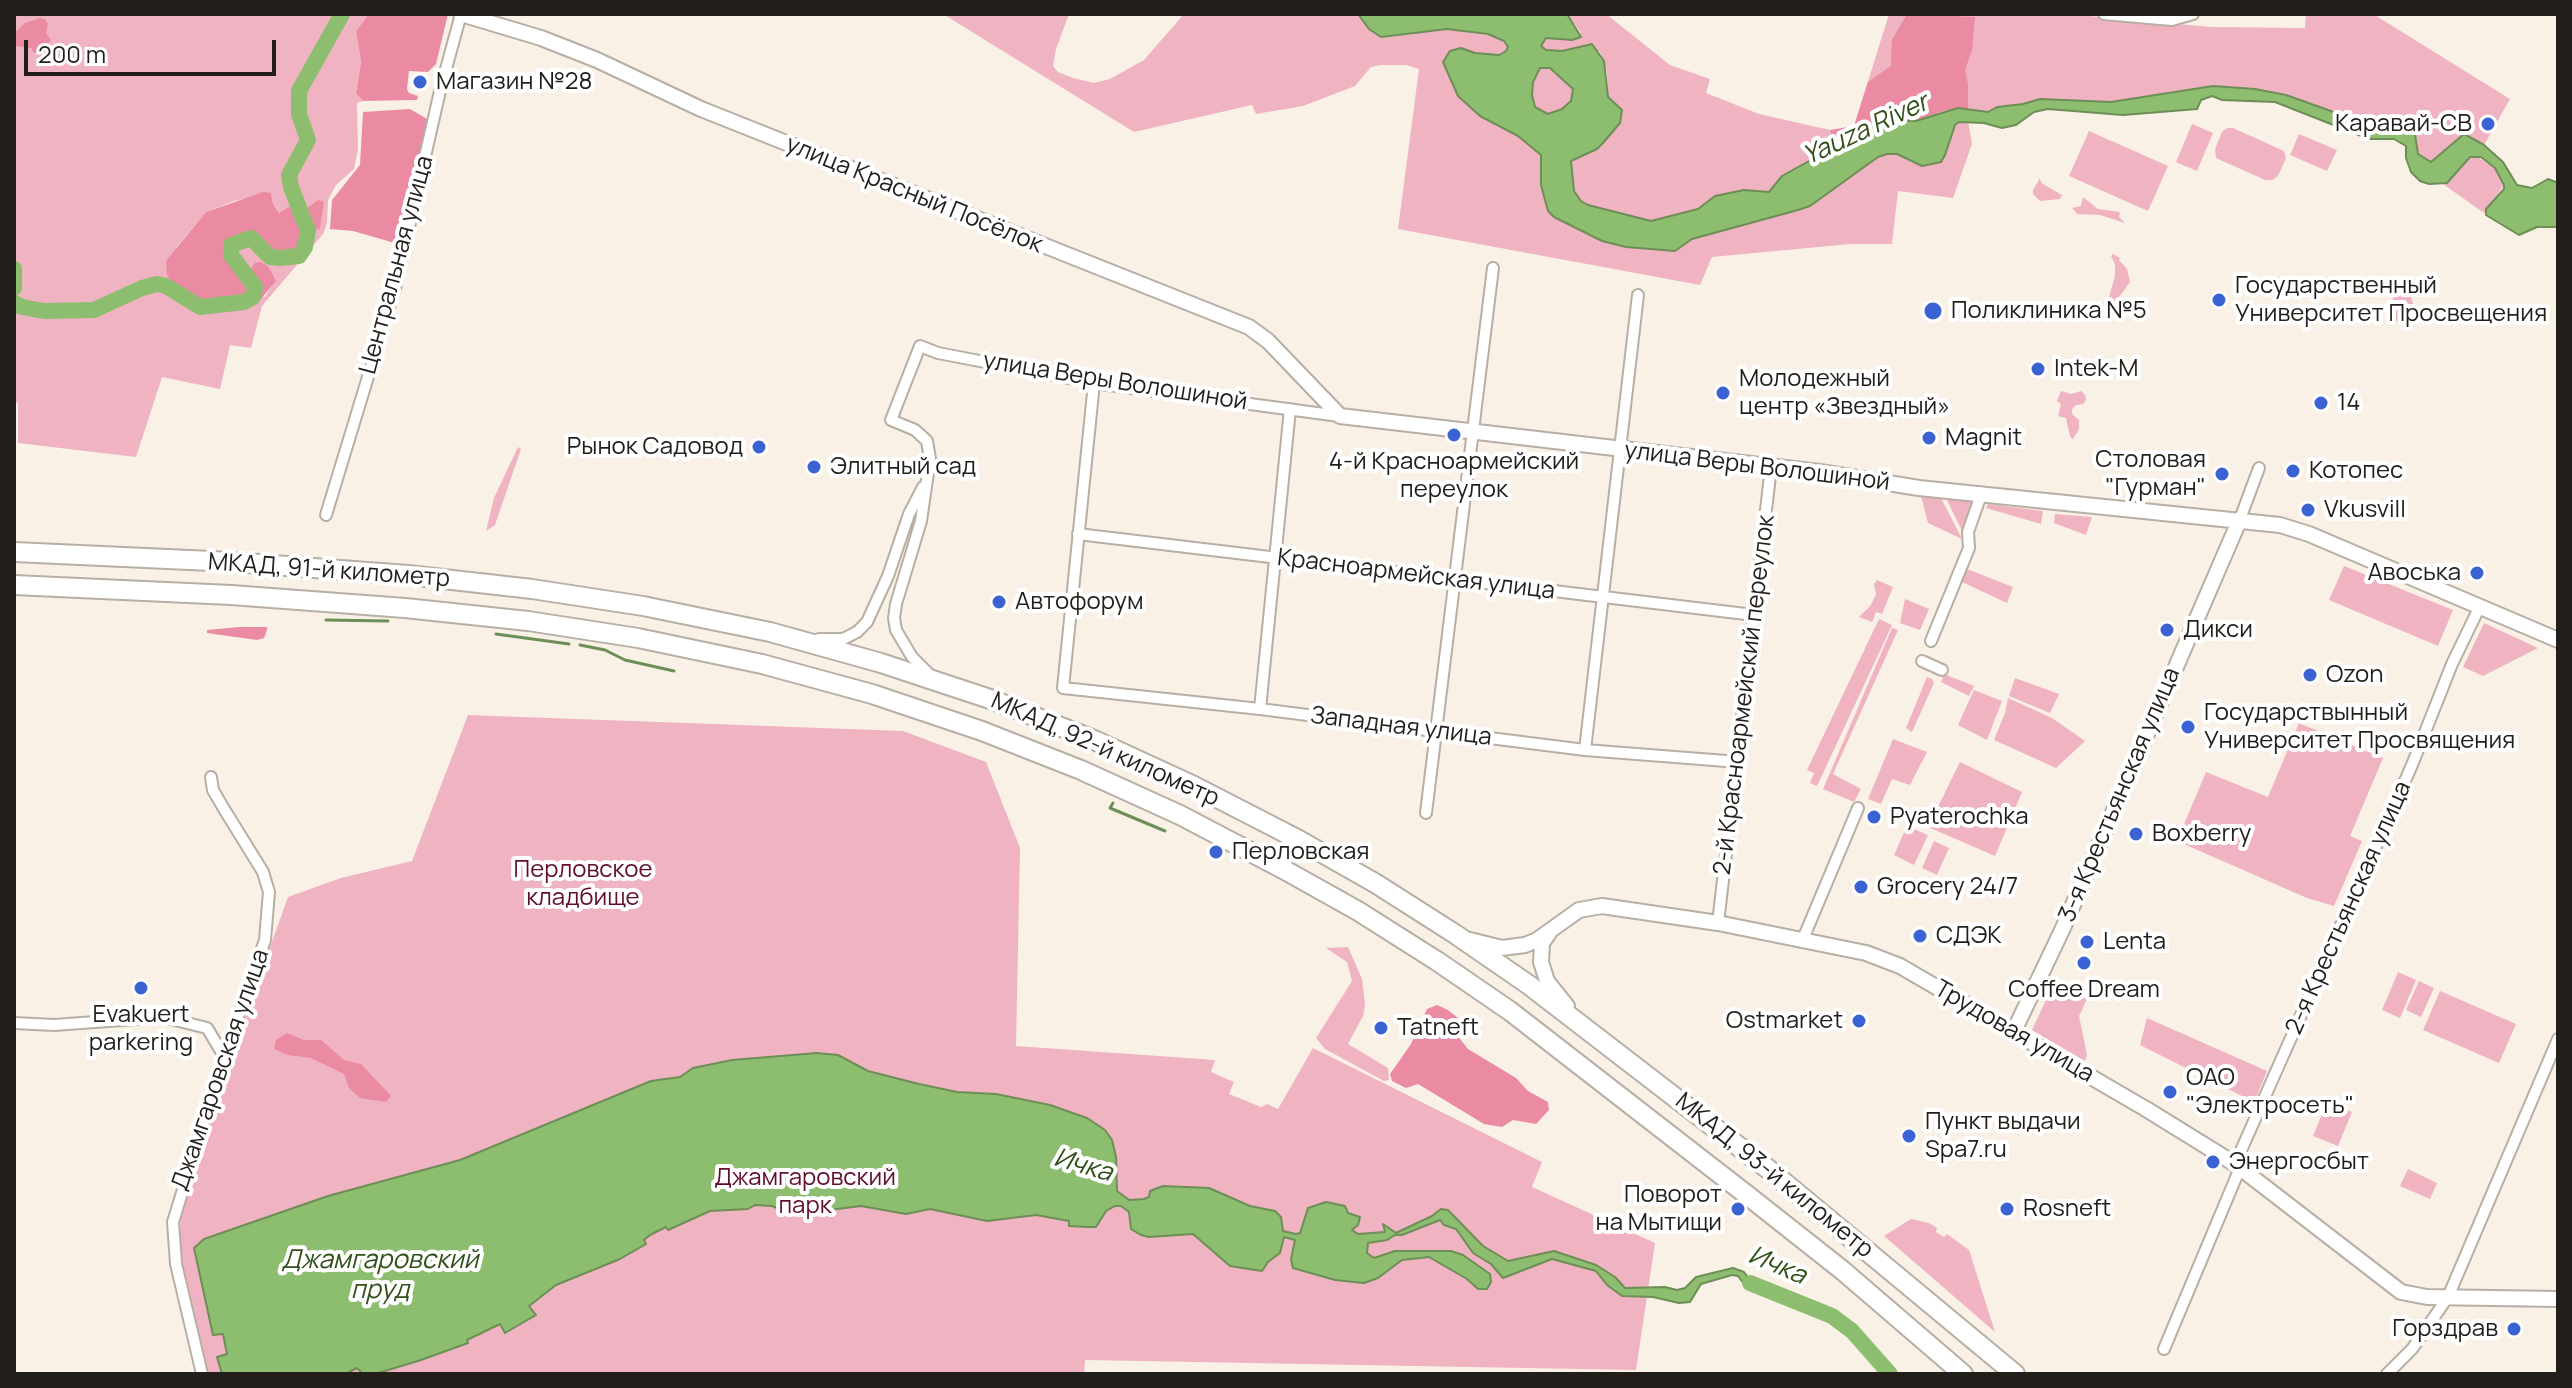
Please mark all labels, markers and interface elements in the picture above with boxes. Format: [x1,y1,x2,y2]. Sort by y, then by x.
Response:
scale bar [28,24,280,74]
text: 200 m [38,37,106,70]
place label: Магазин №28 [436,68,592,96]
marker: Магазин №28 [411,73,429,91]
water label: Yauza River [1798,87,1934,173]
place label: Каравай-СВ [2335,110,2472,138]
marker: Каравай-СВ [2479,115,2497,133]
street label: улица Красный Посёлок [781,130,1047,260]
street label: Центральная улица [354,153,440,377]
place label: Государственный Университет Просвещения [2235,272,2547,328]
marker: Государственный Университет Просвещения [2210,291,2228,309]
place label: Поликлиника №5 [1951,297,2147,325]
marker: Поликлиника №5 [1922,300,1944,322]
street label: улица Веры Волошиной [981,347,1249,417]
place label: Intek-M [2054,355,2138,383]
marker: Intek-M [2029,360,2047,378]
place label: Молодежный центр «Звездный» [1739,365,1950,421]
marker: Молодежный центр «Звездный» [1714,384,1732,402]
place label: 14 [2337,389,2361,417]
marker: 14 [2312,394,2330,412]
place label: Magnit [1945,424,2022,452]
marker: 4-й Красноармейский переулок [1445,426,1463,444]
marker: Magnit [1920,429,1938,447]
place label: Рынок Садовод [567,433,743,461]
street label: улица Веры Волошиной [1623,436,1891,498]
marker: Рынок Садовод [750,438,768,456]
place label: Столовая "Гурман" [2095,446,2206,502]
place label: 4-й Красноармейский переулок [1329,448,1579,504]
place label: Элитный сад [830,453,976,481]
place label: Котопес [2309,457,2403,485]
marker: Элитный сад [805,458,823,476]
marker: Котопес [2284,462,2302,480]
marker: Столовая "Гурман" [2213,465,2231,483]
place label: Vkusvill [2324,496,2406,524]
marker: Vkusvill [2299,501,2317,519]
street label: 2-й Красноармейский переулок [1709,513,1781,877]
street label: Красноармейская улица [1275,544,1557,606]
street label: МКАД, 91-й километр [207,548,451,594]
place label: Авоська [2367,559,2461,587]
marker: Авоська [2468,564,2486,582]
place label: Автофорум [1015,588,1144,616]
marker: Автофорум [990,593,1008,611]
place label: Дикси [2183,616,2253,644]
marker: Дикси [2158,621,2176,639]
place label: Ozon [2326,661,2384,689]
street label: 3-я Крестьянская улица [2053,663,2187,927]
marker: Ozon [2301,666,2319,684]
street label: МКАД, 92-й километр [986,687,1224,813]
place label: Государствынный Университет Просвящения [2204,699,2515,755]
street label: Западная улица [1309,702,1493,752]
marker: Государствынный Университет Просвящения [2179,718,2197,736]
street label: 2-я Крестьянская улица [2280,777,2418,1039]
place label: Pyaterochka [1890,803,2029,831]
marker: Pyaterochka [1865,808,1883,826]
place label: Boxberry [2152,820,2251,848]
marker: Boxberry [2127,825,2145,843]
place label: Перловская [1232,838,1369,866]
marker: Перловская [1207,843,1225,861]
park label: Перловское кладбище [514,856,652,912]
place label: Grocery 24/7 [1877,873,2018,901]
marker: Grocery 24/7 [1852,878,1870,896]
place label: СДЭК [1936,922,2002,950]
marker: СДЭК [1911,927,1929,945]
place label: Lenta [2103,928,2166,956]
marker: Lenta [2078,933,2096,951]
street label: Джамгаровская улица [166,945,276,1195]
marker: Coffee Dream [2075,954,2093,972]
street label: Трудовая улица [1929,975,2099,1089]
place label: Coffee Dream [2008,976,2160,1004]
marker: Evakuert parkering [132,979,150,997]
place label: Evakuert parkering [89,1001,193,1057]
place label: Ostmarket [1726,1007,1843,1035]
marker: Ostmarket [1850,1012,1868,1030]
place label: Tatneft [1397,1014,1479,1042]
marker: Tatneft [1372,1019,1390,1037]
place label: ОАО "Электросеть" [2186,1064,2354,1120]
marker: ОАО "Электросеть" [2161,1083,2179,1101]
street label: МКАД, 93-й километр [1669,1087,1879,1265]
place label: Пункт выдачи Spa7.ru [1925,1108,2081,1164]
marker: Пункт выдачи Spa7.ru [1900,1127,1918,1145]
water label: Ичка [1050,1143,1116,1189]
place label: Энергосбыт [2229,1148,2369,1176]
marker: Энергосбыт [2204,1153,2222,1171]
park label: Джамгаровский парк [714,1164,896,1220]
place label: Поворот на Мытищи [1596,1181,1722,1237]
place label: Rosneft [2023,1195,2111,1223]
marker: Поворот на Мытищи [1729,1200,1747,1218]
marker: Rosneft [1998,1200,2016,1218]
water label: Ичка [1744,1240,1810,1292]
water label: Джамгаровский пруд [282,1245,478,1306]
place label: Горздрав [2392,1315,2498,1343]
marker: Горздрав [2505,1320,2523,1338]

